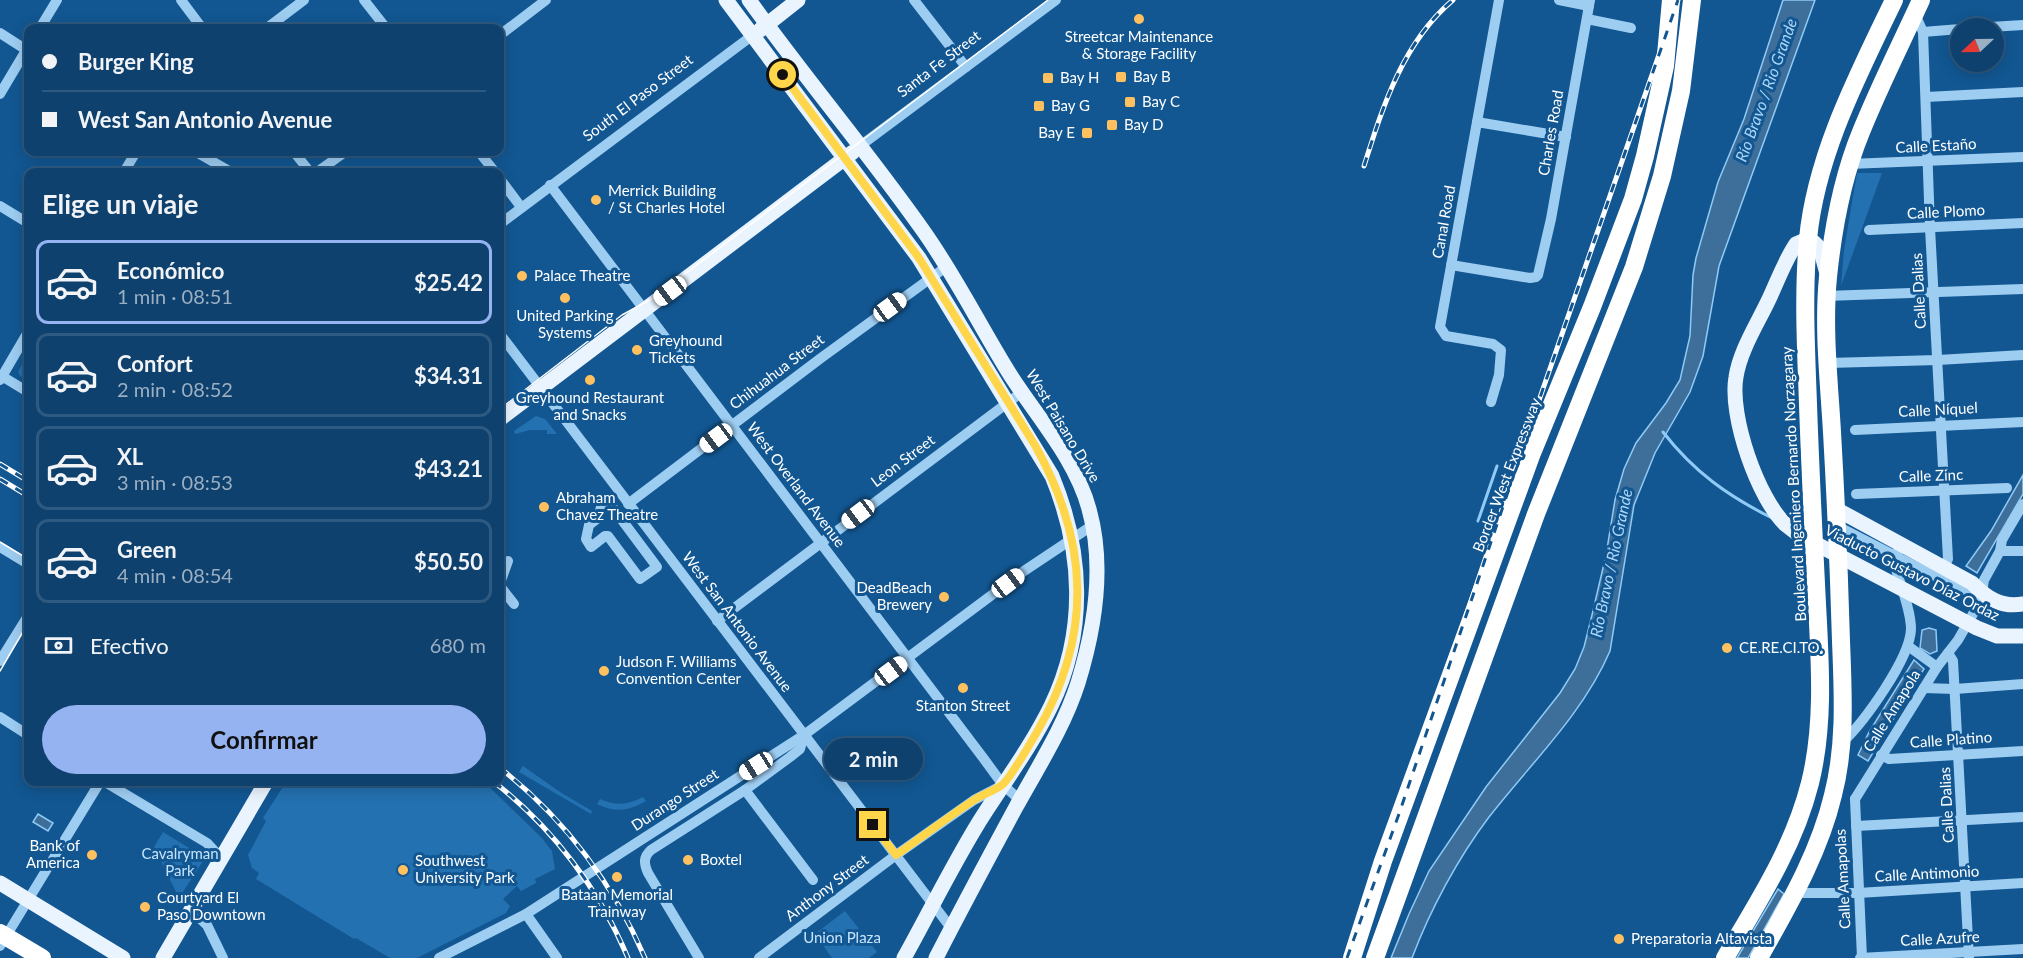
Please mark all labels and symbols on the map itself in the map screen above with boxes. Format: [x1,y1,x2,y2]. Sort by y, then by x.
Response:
marker: Streetcar Maintenance & Storage Facility [1132,12,1146,26]
water label: Río Bravo / Rio Grande [1731,15,1800,164]
north arrow [1950,18,2004,72]
street label: Santa Fe Street [893,26,984,100]
place label: Streetcar Maintenance & Storage Facility [1065,27,1213,62]
street label: South El Paso Street [579,50,696,144]
route start [769,61,796,88]
place label: Bay B [1133,67,1171,85]
place label: Bay H [1060,68,1100,86]
marker: Bay B [1114,70,1128,84]
marker: Bay H [1041,71,1055,85]
street label: Charles Road [1534,89,1566,177]
place label: Bay C [1142,92,1180,110]
marker: Bay C [1123,95,1137,109]
place label: Bay G [1051,96,1090,114]
marker: Bay G [1032,99,1046,113]
place label: Bay D [1124,115,1163,133]
marker: Bay D [1105,118,1119,132]
place label: Bay E [1038,123,1075,141]
marker: Bay E [1080,126,1094,140]
street label: Calle Estaño [1895,134,1977,156]
place label: Merrick Building / St Charles Hotel [608,181,725,216]
street label: Canal Road [1428,184,1458,260]
marker: Merrick Building / St Charles Hotel [589,193,603,207]
street label: Calle Plomo [1906,200,1985,222]
street label: Calle Dalias [1907,253,1929,330]
place label: Palace Theatre [534,266,630,284]
marker: Palace Theatre [515,269,529,283]
car [650,273,690,309]
car [870,289,910,325]
marker: United Parking Systems [558,291,572,305]
place label: United Parking Systems [516,306,614,341]
street label: Chihuahua Street [726,329,828,413]
place label: Greyhound Tickets [649,331,722,366]
marker: Greyhound Tickets [630,343,644,357]
street label: Boulevard Ingeniero Bernardo Norzagaray [1777,346,1809,622]
street label: West Paisano Drive [1023,366,1105,485]
marker: Greyhound Restaurant and Snacks [583,373,597,387]
place label: Greyhound Restaurant and Snacks [516,388,665,423]
street label: Border West Expressway [1468,395,1544,554]
street label: Calle Níquel [1898,398,1978,420]
street label: West Overland Avenue [744,418,850,551]
car [696,420,736,456]
street label: Leon Street [867,430,938,490]
street label: Calle Zinc [1898,465,1963,485]
water label: Río Bravo / Rio Grande [1586,487,1636,639]
place label: Abraham Chavez Theatre [556,488,658,523]
car [838,496,878,532]
marker: Abraham Chavez Theatre [537,500,551,514]
street label: Viaducto Gustavo Díaz Ordaz [1822,520,2003,624]
street label: West San Antonio Avenue [679,548,797,695]
car [988,565,1028,601]
place label: DeadBeach Brewery [857,578,932,613]
marker: DeadBeach Brewery [937,590,951,604]
place label: CE.RE.CI.TO. [1739,638,1823,656]
marker: CE.RE.CI.TO. [1720,641,1734,655]
place label: Judson F. Williams Convention Center [616,652,742,687]
car [871,653,911,689]
marker: Judson F. Williams Convention Center [597,664,611,678]
street label: Calle Amapola [1859,666,1924,755]
marker: Stanton Street [956,681,970,695]
place label: Stanton Street [916,696,1011,714]
street label: Calle Platino [1909,727,1993,751]
callout: 2 min [824,738,922,780]
car [736,749,776,783]
street label: Durango Street [627,764,722,834]
street label: Calle Dalias [1935,767,1957,844]
route end [859,811,886,838]
street label: Calle Amapolas [1830,829,1854,930]
place label: Bank of America [26,836,81,871]
park label: Cavalryman Park [141,844,219,879]
marker: Bank of America [85,848,99,862]
place label: Boxtel [700,850,742,868]
street label: Anthony Street [781,850,872,924]
place label: Southwest University Park [415,851,515,886]
marker: Boxtel [681,853,695,867]
street label: Calle Antimonio [1874,861,1980,885]
marker: Southwest University Park [396,863,410,877]
marker: Bataan Memorial Trainway [610,870,624,884]
place label: Bataan Memorial Trainway [561,885,673,920]
place label: Courtyard El Paso Downtown [157,888,266,923]
marker: Courtyard El Paso Downtown [138,900,152,914]
street label: Calle Azufre [1900,927,1980,949]
park label: Union Plaza [803,928,881,946]
place label: Preparatoria Altavista [1631,929,1772,947]
marker: Preparatoria Altavista [1612,932,1626,946]

